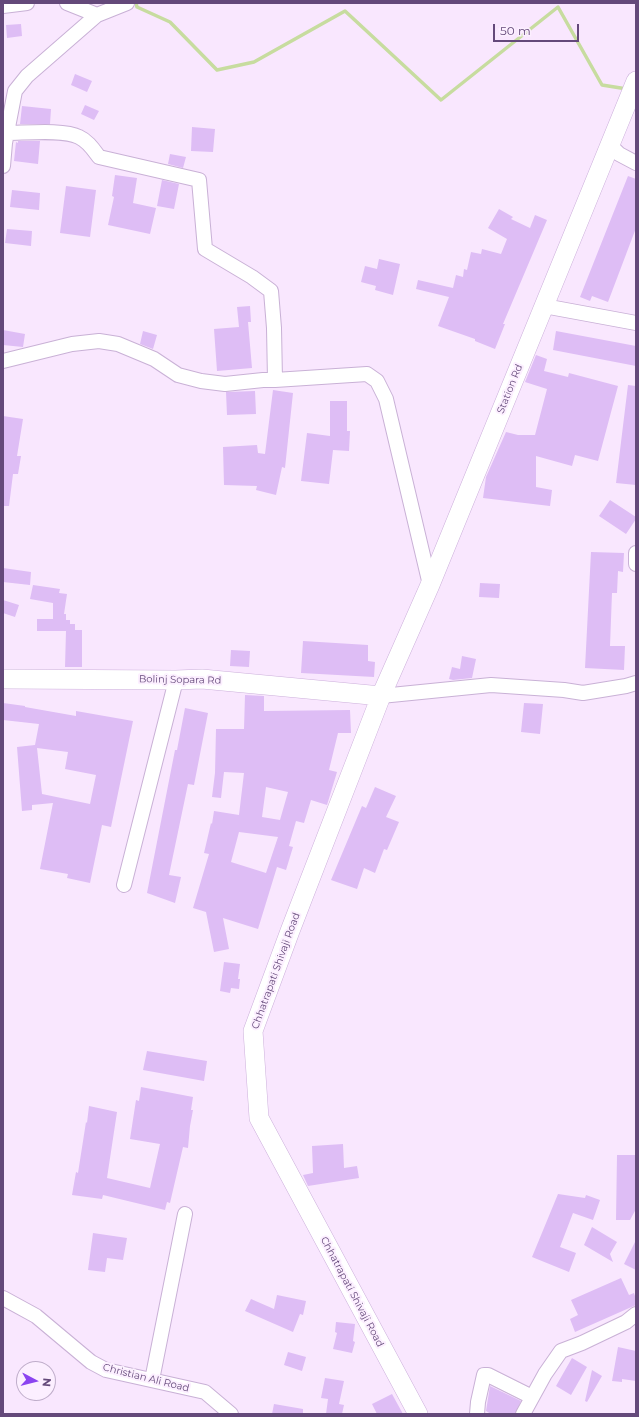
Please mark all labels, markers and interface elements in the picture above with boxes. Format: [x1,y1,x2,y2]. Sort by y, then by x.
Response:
scale bar [495,16,581,42]
text: 50 m [500,23,531,38]
street label: Station Rd [495,362,525,416]
street label: Bolinj Sopara Rd [139,673,221,687]
street label: Chhatrapati Shivaji Road [249,911,303,1031]
street label: Chhatrapati Shivaji Road [318,1235,386,1349]
north arrow [16,1361,56,1401]
street label: Christian Ali Road [102,1361,190,1395]
text: N [39,1377,54,1388]

